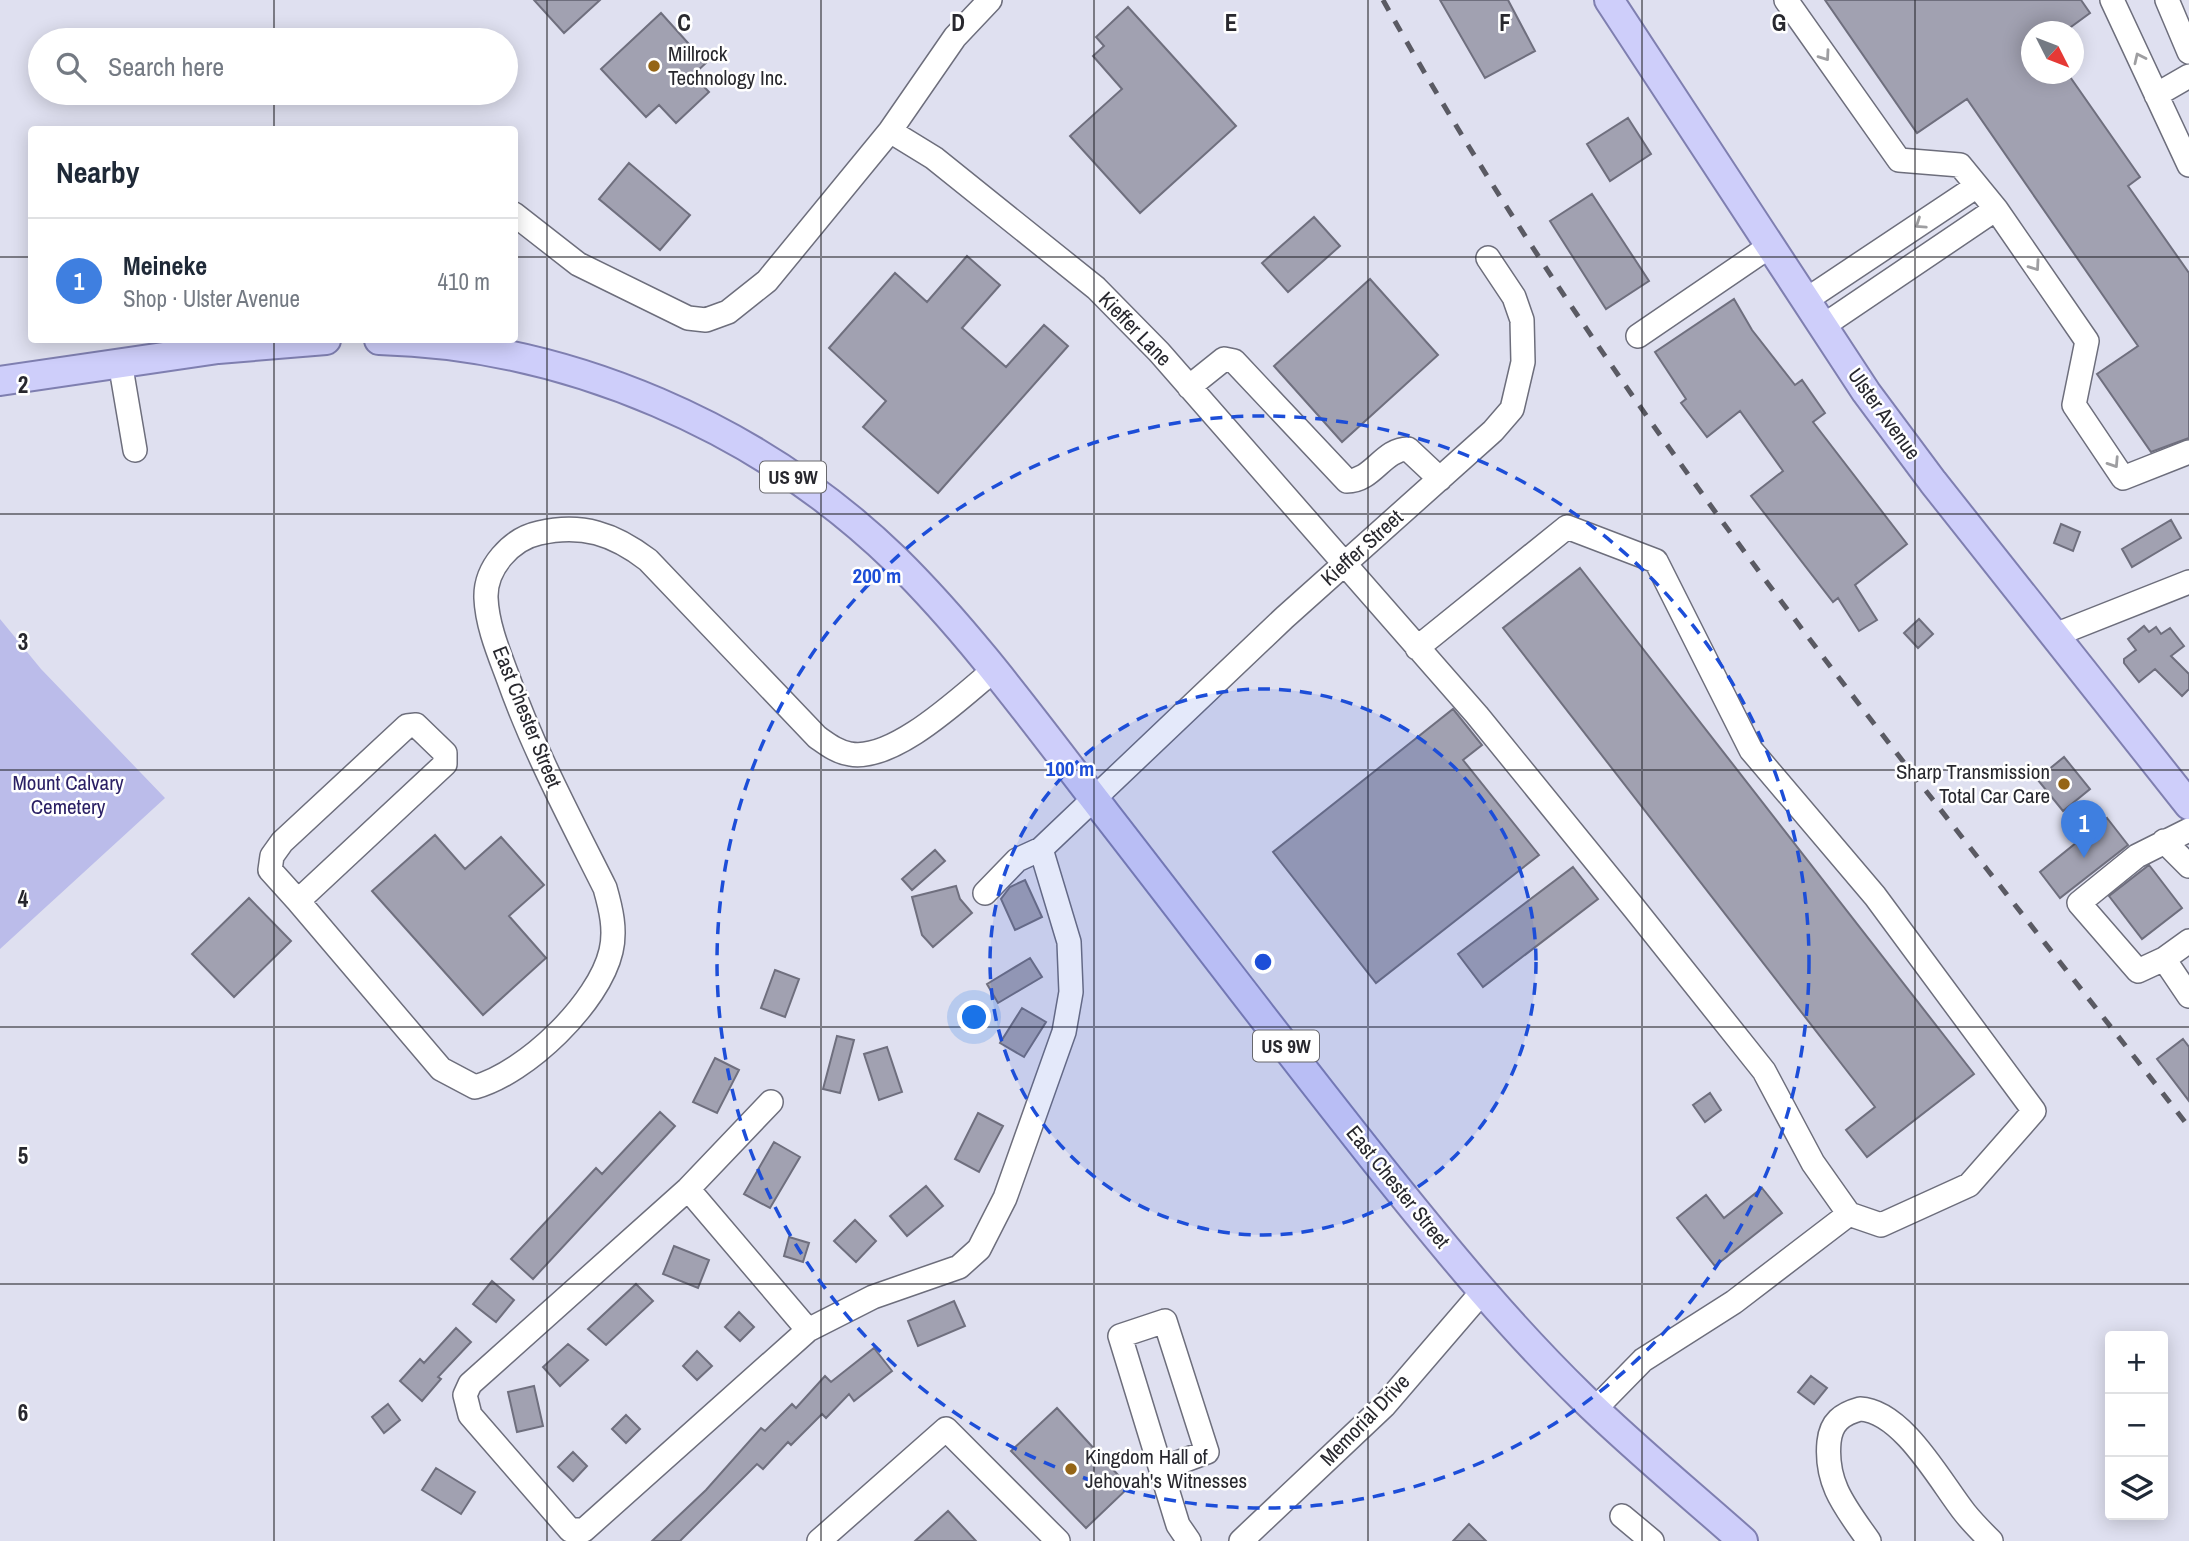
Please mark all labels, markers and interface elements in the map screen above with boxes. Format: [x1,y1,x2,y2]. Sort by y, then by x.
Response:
text: C [677,7,691,38]
text: D [951,7,965,38]
text: E [1225,7,1237,38]
text: F [1499,7,1511,38]
text: G [1772,7,1786,38]
north arrow [2021,21,2084,84]
search box [28,28,518,105]
place label: Millrock Technology Inc. [668,39,788,92]
icon: search [52,48,90,86]
one-way arrow [1817,48,1830,61]
text: Search here [108,49,224,84]
one-way arrow [2134,53,2148,65]
marker: Millrock Technology Inc. [646,58,662,74]
text: Nearby [56,152,139,192]
one-way arrow [1915,215,1928,228]
text: Meineke [123,248,207,283]
one-way arrow [2027,258,2039,271]
text: 1 [74,266,84,297]
text: 410 m [438,266,490,297]
text: Shop · Ulster Avenue [123,283,300,314]
street label: Kieffer Lane [1092,285,1178,372]
street label: Ulster Avenue [1841,362,1928,465]
text: 2 [18,369,28,400]
one-way arrow [2106,455,2118,468]
road number: US 9W [760,462,826,492]
street label: Kieffer Street [1314,503,1409,592]
text: 200 m [853,561,901,590]
text: 3 [18,626,28,657]
street label: East Chester Street [486,642,569,792]
text: 100 m [1046,754,1094,783]
place label: Sharp Transmission Total Car Care [1896,757,2050,810]
park label: Mount Calvary Cemetery [12,768,124,821]
marker: Sharp Transmission Total Car Care [2056,776,2072,792]
pin: 1 [2061,800,2107,858]
text: 4 [18,883,29,914]
centre of rings [1251,950,1275,974]
your location [957,1000,991,1034]
road number: US 9W [1253,1030,1319,1062]
street label: East Chester Street [1340,1119,1457,1254]
text: 5 [18,1140,28,1171]
map controls [2105,1331,2168,1520]
button: + [2105,1331,2168,1394]
street label: Memorial Drive [1313,1367,1416,1472]
button: − [2105,1394,2168,1457]
text: 6 [18,1397,28,1428]
place label: Kingdom Hall of Jehovah's Witnesses [1085,1442,1247,1495]
button: layers [2105,1457,2168,1520]
marker: Kingdom Hall of Jehovah's Witnesses [1063,1461,1079,1477]

